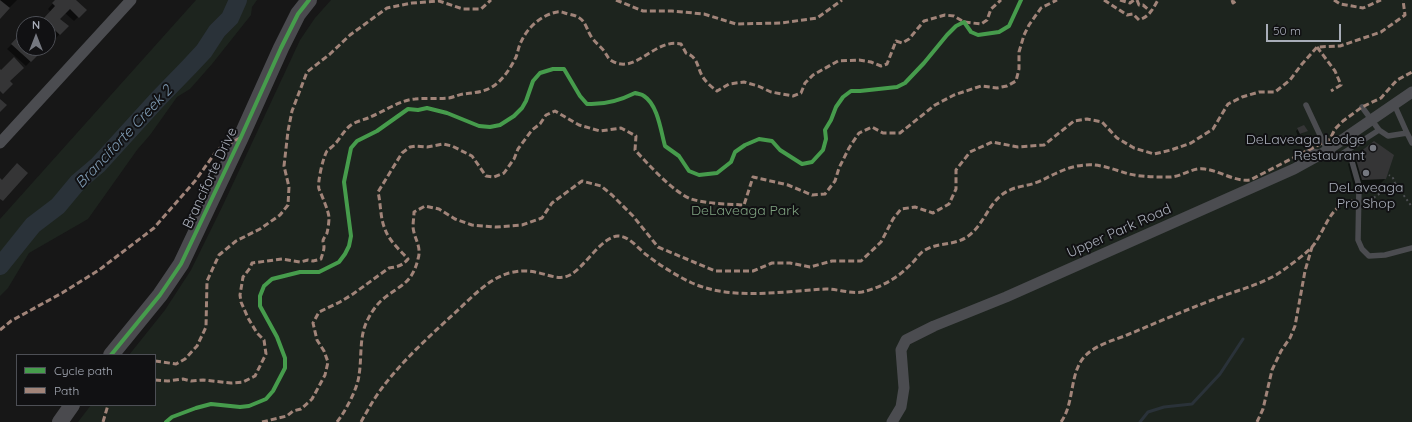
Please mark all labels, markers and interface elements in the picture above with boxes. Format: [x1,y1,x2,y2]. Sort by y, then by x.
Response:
north arrow [16,16,56,56]
scale bar [1268,16,1343,42]
text: N [32,18,40,32]
text: 50 m [1273,23,1301,38]
water label: Branciforte Creek 2 [72,82,176,192]
street label: Branciforte Drive [179,125,241,231]
place label: DeLaveaga Lodge Restaurant [1246,132,1365,164]
marker: DeLaveaga Lodge Restaurant [1368,143,1378,153]
marker: DeLaveaga Pro Shop [1361,168,1371,178]
place label: DeLaveaga Pro Shop [1329,180,1403,212]
street label: Upper Park Road [1064,200,1174,262]
park label: DeLaveaga Park [691,203,799,219]
legend [16,354,156,406]
text: Cycle path [54,363,113,378]
text: Path [54,383,79,398]

